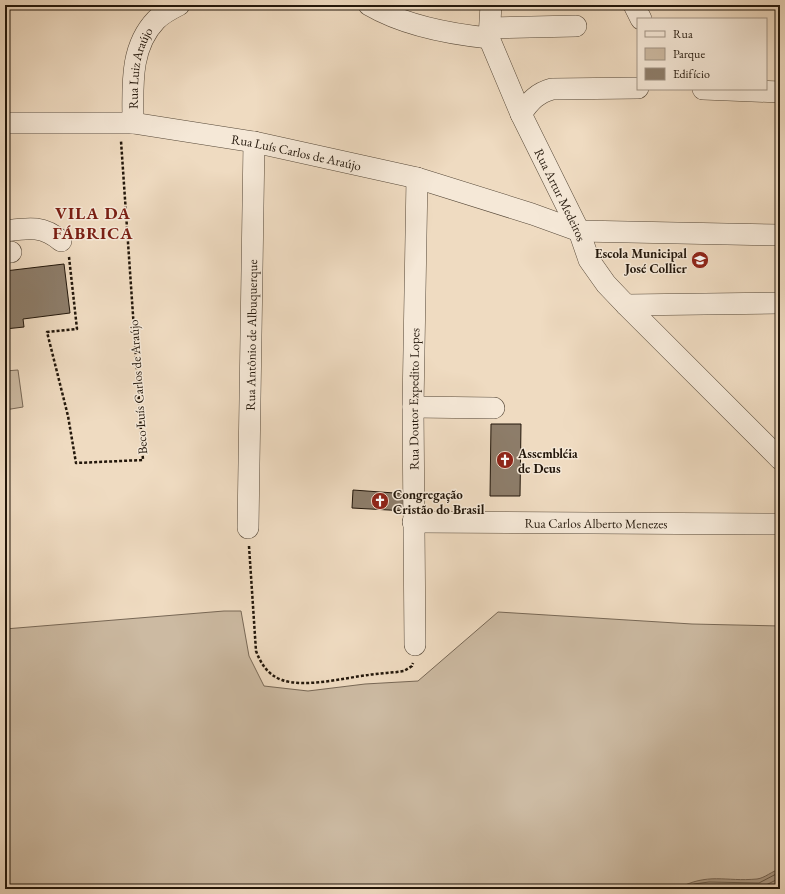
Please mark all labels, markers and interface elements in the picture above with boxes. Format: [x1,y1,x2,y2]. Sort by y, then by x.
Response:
legend [637,18,767,90]
street label: Rua Luiz Araújo [124,23,156,109]
text: Rua [673,26,693,42]
text: Parque [673,46,705,62]
text: Edifício [673,66,710,82]
street label: Rua Luís Carlos de Araújo [230,130,363,174]
street label: Rua Artur Medeiros [531,146,590,243]
district label: VILA DA FÁBRICA [53,202,133,244]
place label: Escola Municipal José Collier [595,245,688,277]
school or university icon: Escola Municipal José Collier [690,250,710,270]
street label: Rua Antônio de Albuquerque [241,259,261,411]
street label: Beco Luís Carlos de Araújo [125,319,151,455]
street label: Rua Doutor Expedito Lopes [404,328,423,470]
place label: Assembléia de Deus [517,445,578,477]
church icon: Assembléia de Deus [495,450,515,470]
place label: Congregação Cristão do Brasil [393,486,485,518]
church icon: Congregação Cristão do Brasil [370,491,390,511]
street label: Rua Carlos Alberto Menezes [524,514,668,532]

